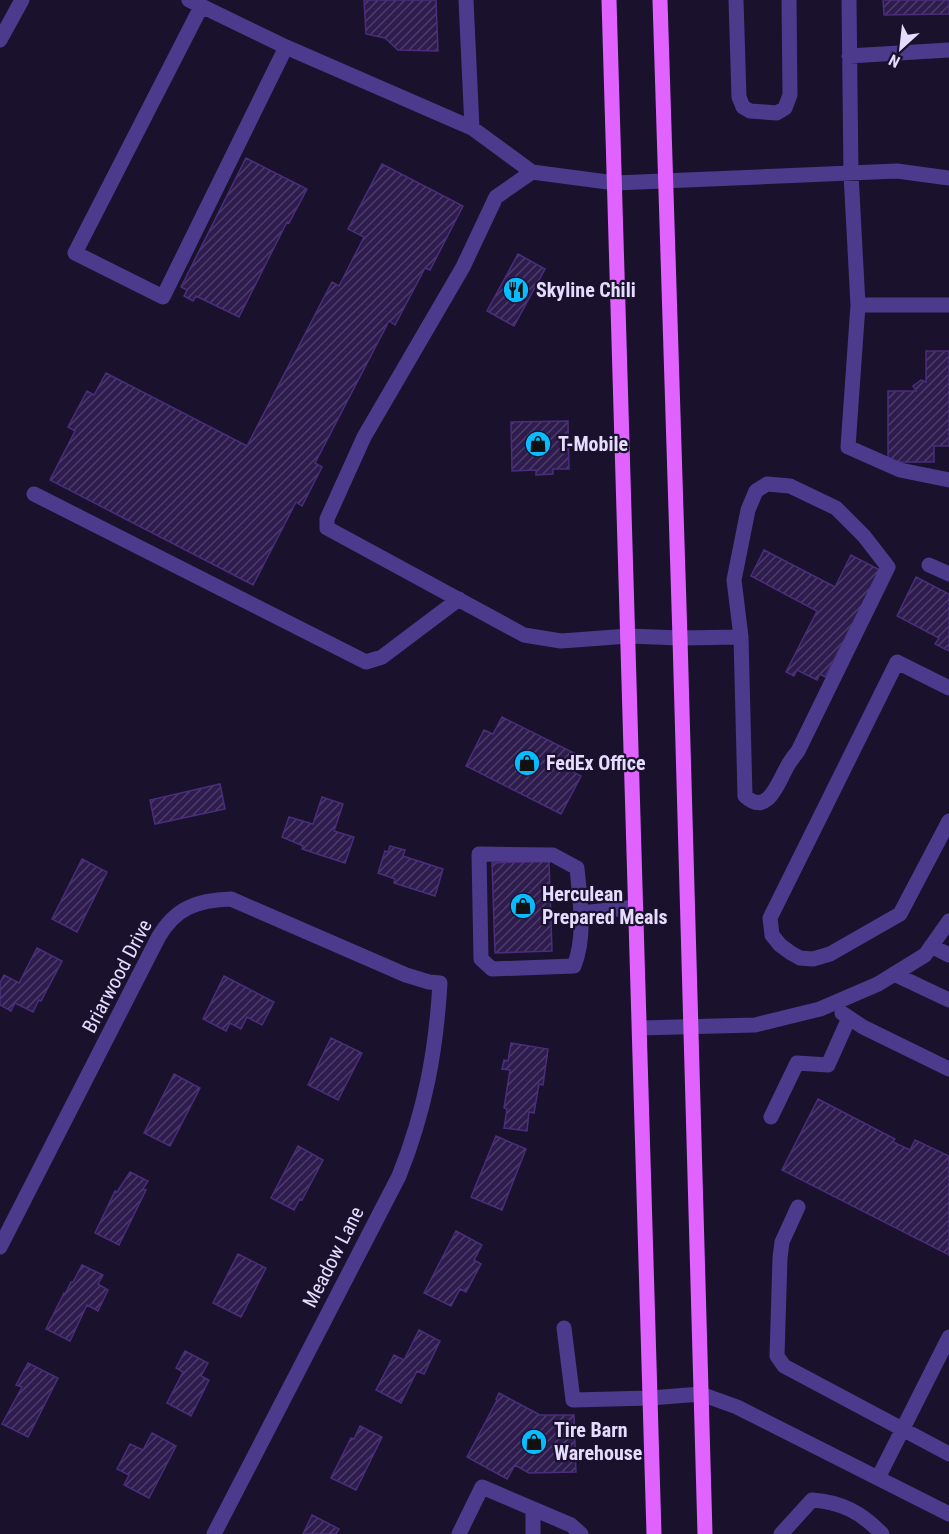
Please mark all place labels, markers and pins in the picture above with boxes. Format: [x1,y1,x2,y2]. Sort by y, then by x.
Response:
restaurant icon: Skyline Chili [501,275,531,305]
place label: Skyline Chili [536,278,636,302]
shop icon: T-Mobile [523,429,553,459]
place label: T-Mobile [558,432,628,456]
shop icon: FedEx Office [512,748,542,778]
place label: FedEx Office [546,751,646,775]
place label: Herculean Prepared Meals [542,882,668,929]
shop icon: Herculean Prepared Meals [508,891,538,921]
place label: Tire Barn Warehouse [554,1418,642,1465]
shop icon: Tire Barn Warehouse [519,1427,549,1457]

